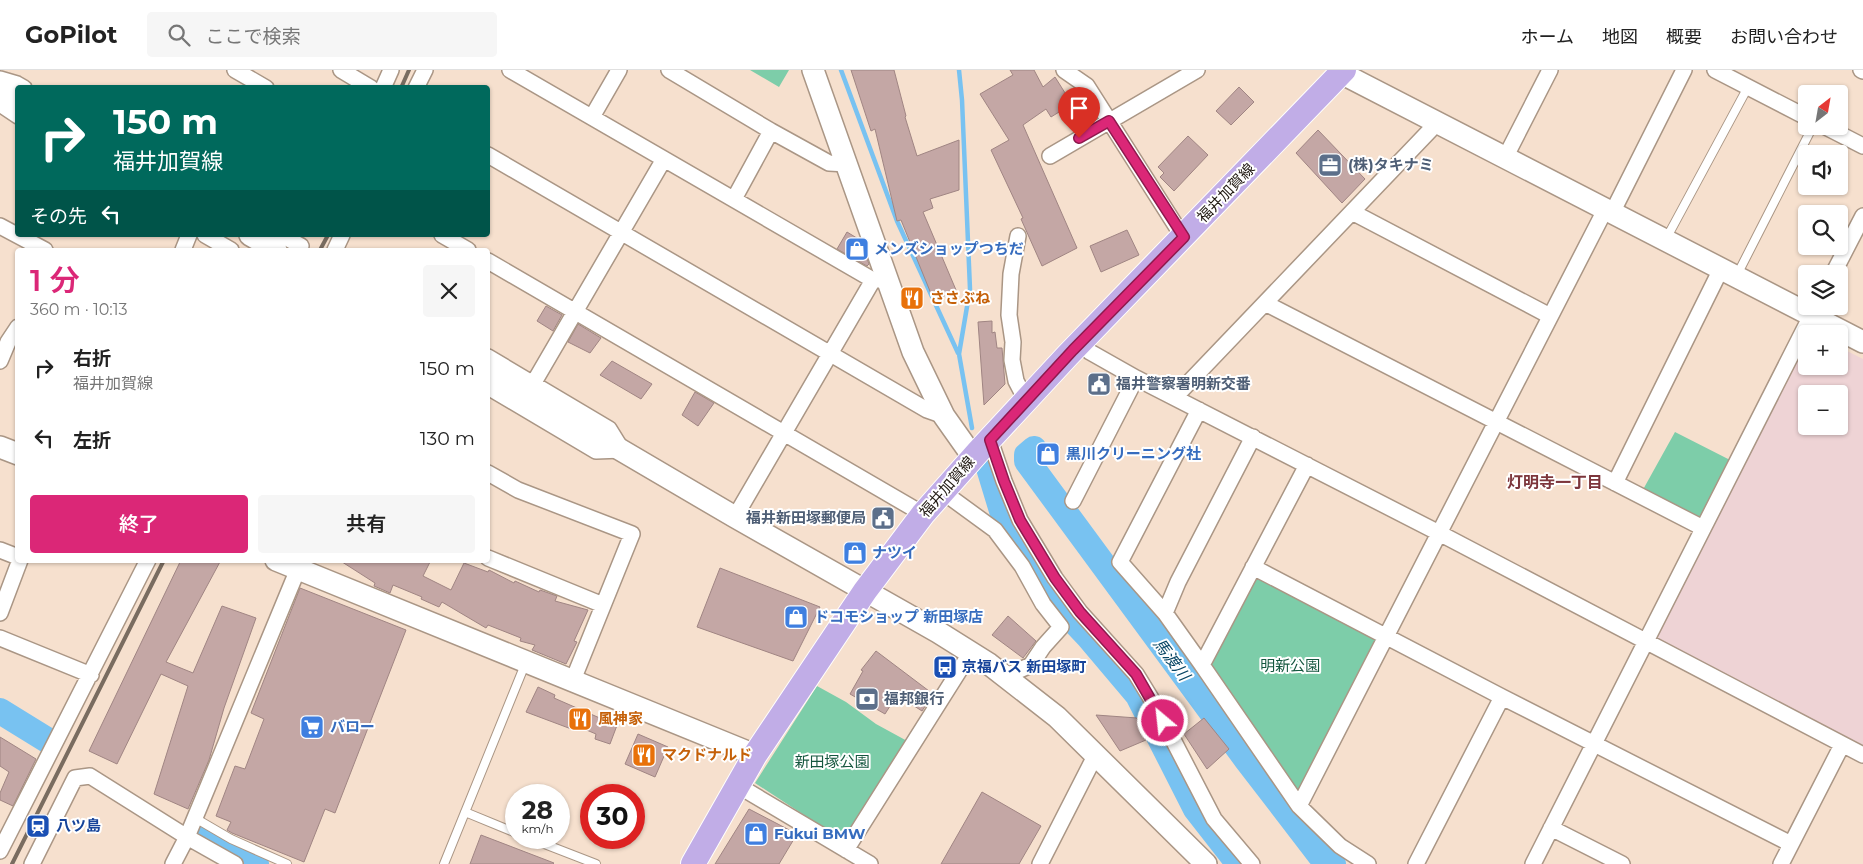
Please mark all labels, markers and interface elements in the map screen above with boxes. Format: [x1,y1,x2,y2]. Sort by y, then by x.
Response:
search box [147,12,497,57]
text: GoPilot [25,20,117,49]
icon: search [165,21,193,49]
text: ここで検索 [205,25,300,48]
text: ホーム [1521,26,1574,48]
text: 地図 [1602,26,1638,48]
text: 概要 [1666,26,1702,48]
text: お問い合わせ [1730,26,1838,48]
north arrow [1798,85,1848,135]
map controls [1798,85,1848,435]
pin [1058,87,1100,138]
icon: arrive [1065,94,1093,122]
text: 150 m [113,100,218,143]
icon: right [30,105,95,170]
button: sound [1798,145,1848,195]
text: 福井加賀線 [113,148,223,175]
office icon: (株)タキナミ [1317,152,1343,178]
place label: (株)タキナミ [1348,155,1434,174]
street label: 福井加賀線 [1193,159,1259,226]
icon: left [97,200,125,228]
text: その先 [30,205,87,228]
button: search [1798,205,1848,255]
shop icon: メンズショップつちだ [844,236,870,262]
place label: メンズショップつちだ [874,239,1024,258]
text: 1 分 [30,262,80,299]
button: close [423,265,475,317]
button: layers [1798,265,1848,315]
restaurant icon: ささぶね [899,285,925,311]
place label: ささぶね [930,288,990,307]
text: 360 m · 10:13 [30,300,128,319]
button: + [1798,325,1848,375]
text: 右折 [73,347,111,370]
icon: right [30,354,58,382]
text: 150 m [420,357,475,380]
public building icon: 福井警察署明新交番 [1086,371,1112,397]
text: 福井加賀線 [73,374,153,393]
place label: 福井警察署明新交番 [1115,374,1251,393]
button: − [1798,385,1848,435]
icon: left [30,424,58,452]
text: 130 m [420,427,475,450]
text: 左折 [73,429,111,452]
shop icon: 黒川クリーニング社 [1035,441,1061,467]
place label: 黒川クリーニング社 [1066,444,1201,463]
street label: 福井加賀線 [915,452,978,521]
district label: 灯明寺一丁目 [1507,473,1603,492]
button: 終了 [30,495,248,553]
button: 共有 [258,495,475,553]
public building icon: 福井新田塚郵便局 [870,505,896,531]
place label: 福井新田塚郵便局 [745,508,866,527]
shop icon: ナツイ [842,540,868,566]
place label: ナツイ [872,543,917,562]
shop icon: ドコモショップ 新田塚店 [783,604,809,630]
place label: ドコモショップ 新田塚店 [814,607,983,626]
water label: 馬渡川 [1150,634,1195,686]
bus stop icon: 京福バス 新田塚町 [932,654,958,680]
park label: 明新公園 [1260,656,1320,675]
place label: 京福バス 新田塚町 [962,657,1086,676]
bank icon: 福邦銀行 [854,686,880,712]
place label: 福邦銀行 [883,689,944,708]
position arrow [1136,694,1188,746]
restaurant icon: 風神家 [567,706,593,732]
place label: 風神家 [598,709,643,728]
supermarket icon: バロー [299,714,325,740]
place label: バロー [330,717,375,736]
restaurant icon: マクドナルド [631,742,657,768]
place label: マクドナルド [662,745,752,764]
park label: 新田塚公園 [794,752,870,771]
speed limit sign: 30 [580,784,645,849]
text: 28 [522,795,553,825]
station icon: 八ツ島 [25,813,51,839]
place label: 八ツ島 [56,816,101,835]
text: km/h [521,821,554,836]
shop icon: Fukui BMW [743,821,769,847]
place label: Fukui BMW [774,824,866,843]

